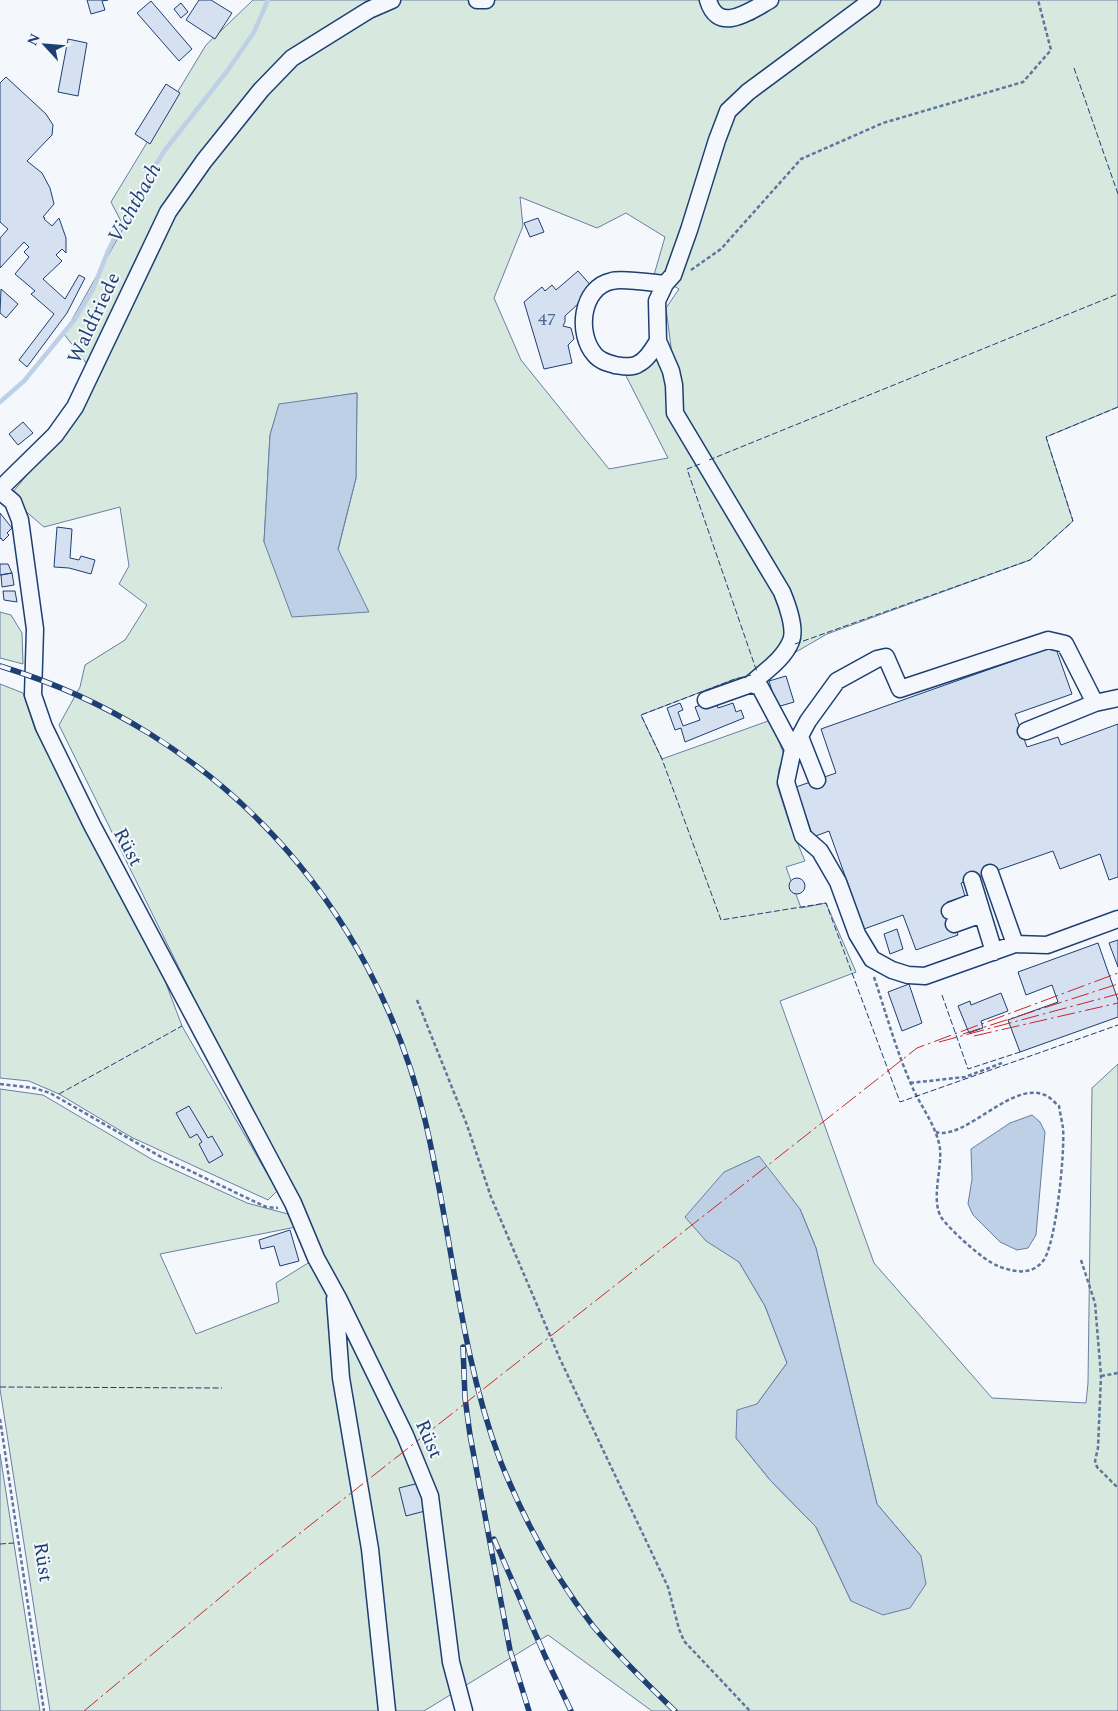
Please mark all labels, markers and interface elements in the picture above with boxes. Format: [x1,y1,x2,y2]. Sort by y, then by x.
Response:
north arrow [20,20,70,70]
text: N [22,30,46,49]
water label: Vichtbach [100,157,170,249]
street label: Waldfriede [60,267,128,369]
house number: 47 [538,306,556,333]
street label: Rüst [105,822,151,872]
street label: Rüst [407,1415,451,1463]
street label: Rüst [25,1540,61,1584]

